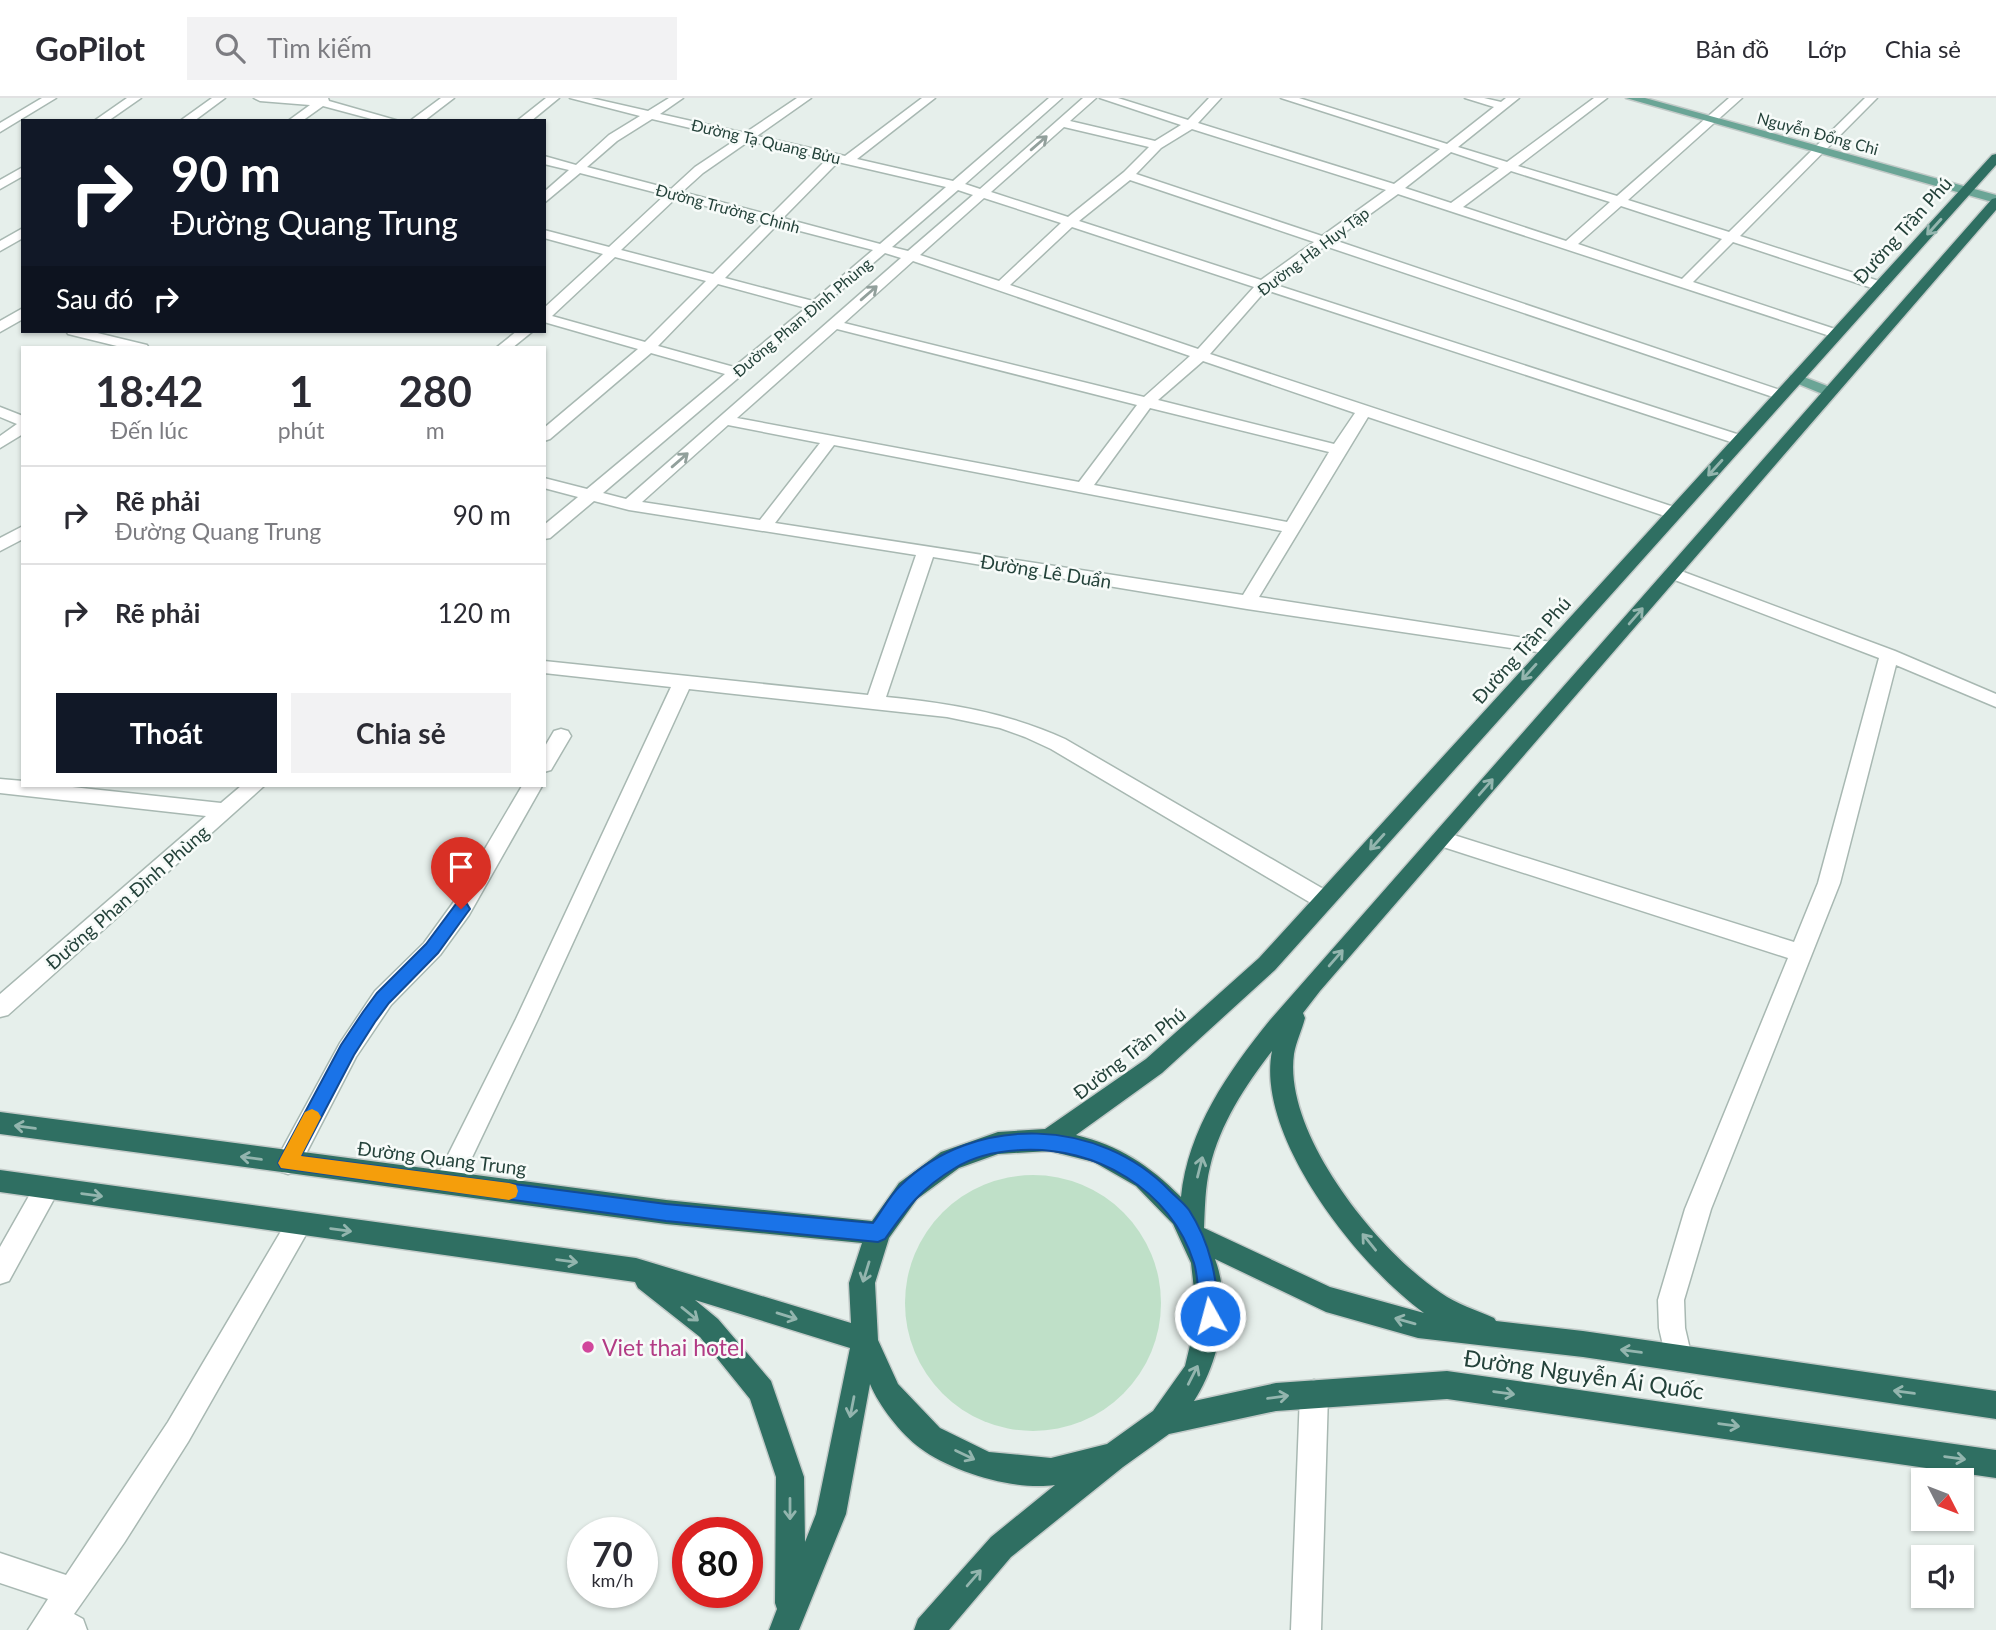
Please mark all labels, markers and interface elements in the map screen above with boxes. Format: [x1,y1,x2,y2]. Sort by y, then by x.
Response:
search box [187,17,677,80]
text: GoPilot [35,28,145,68]
icon: search [211,29,249,67]
text: Tìm kiếm [267,32,372,64]
text: Bản đồ [1695,34,1769,63]
text: Lớp [1807,34,1847,63]
text: Chia sẻ [1885,34,1961,63]
street label: Nguyễn Đổng Chi [1755,108,1881,158]
street label: Đường Tạ Quang Bửu [689,115,843,167]
one-way arrow [1030,135,1048,151]
text: 90 m [171,144,281,202]
icon: right [56,147,147,238]
street label: Đường Trần Phú [1848,172,1956,288]
street label: Đường Trường Chinh [654,180,802,236]
text: Đường Quang Trung [171,203,458,242]
street label: Đường Hà Huy Tập [1253,203,1373,299]
one-way arrow [1925,218,1942,235]
street label: Đường Phan Đình Phùng [729,253,875,381]
icon: right [147,280,185,318]
text: Sau đó [56,283,133,315]
one-way arrow [859,285,877,301]
text: 18:42 [95,366,203,416]
text: 1 [289,366,313,416]
text: 280 [399,366,472,416]
text: Đến lúc [111,416,188,444]
text: phút [278,416,324,444]
text: m [426,416,445,444]
one-way arrow [671,452,689,468]
one-way arrow [1706,459,1723,476]
text: Rẽ phải [115,485,200,517]
icon: right [56,496,94,534]
text: 90 m [453,499,511,531]
text: Đường Quang Trung [115,517,321,545]
street label: Đường Lê Duẩn [979,549,1113,593]
street label: Đường Trần Phú [1467,592,1575,708]
icon: right [56,594,94,632]
text: Rẽ phải [115,597,200,629]
text: 120 m [438,597,511,629]
one-way arrow [1628,607,1644,625]
one-way arrow [1521,663,1537,681]
button: Thoát [56,693,277,773]
button: Chia sẻ [291,693,511,773]
one-way arrow [1478,778,1494,796]
street label: Đường Phan Đình Phùng [41,820,213,974]
one-way arrow [1369,832,1385,850]
pin [431,837,491,909]
icon: arrive [442,848,480,886]
one-way arrow [1328,949,1344,967]
street label: Đường Trần Phú [1068,1002,1190,1104]
one-way arrow [14,1120,37,1133]
street label: Đường Quang Trung [356,1136,528,1180]
one-way arrow [240,1151,262,1164]
one-way arrow [1194,1156,1207,1178]
one-way arrow [80,1188,103,1201]
one-way arrow [329,1224,352,1237]
one-way arrow [1361,1233,1376,1251]
one-way arrow [555,1255,578,1268]
one-way arrow [858,1260,871,1282]
position arrow [1173,1279,1247,1353]
one-way arrow [681,1306,699,1321]
one-way arrow [776,1311,798,1324]
one-way arrow [1395,1314,1417,1327]
place label: Viet thai hotel [602,1333,745,1361]
marker: Viet thai hotel [580,1339,596,1355]
street label: Đường Nguyễn Ái Quốc [1462,1343,1706,1405]
one-way arrow [1620,1345,1643,1358]
one-way arrow [1186,1365,1200,1385]
one-way arrow [1893,1385,1916,1398]
one-way arrow [1492,1387,1515,1400]
one-way arrow [1266,1390,1289,1403]
one-way arrow [844,1395,858,1418]
one-way arrow [1717,1419,1740,1432]
one-way arrow [954,1449,975,1462]
one-way arrow [1943,1452,1965,1465]
north arrow [1911,1468,1974,1531]
map controls [1911,1468,1974,1608]
one-way arrow [783,1497,797,1520]
speed limit sign: 80 [672,1517,763,1608]
text: 70 [592,1532,633,1574]
button: sound [1911,1545,1974,1608]
text: km/h [591,1569,634,1591]
one-way arrow [966,1570,982,1588]

